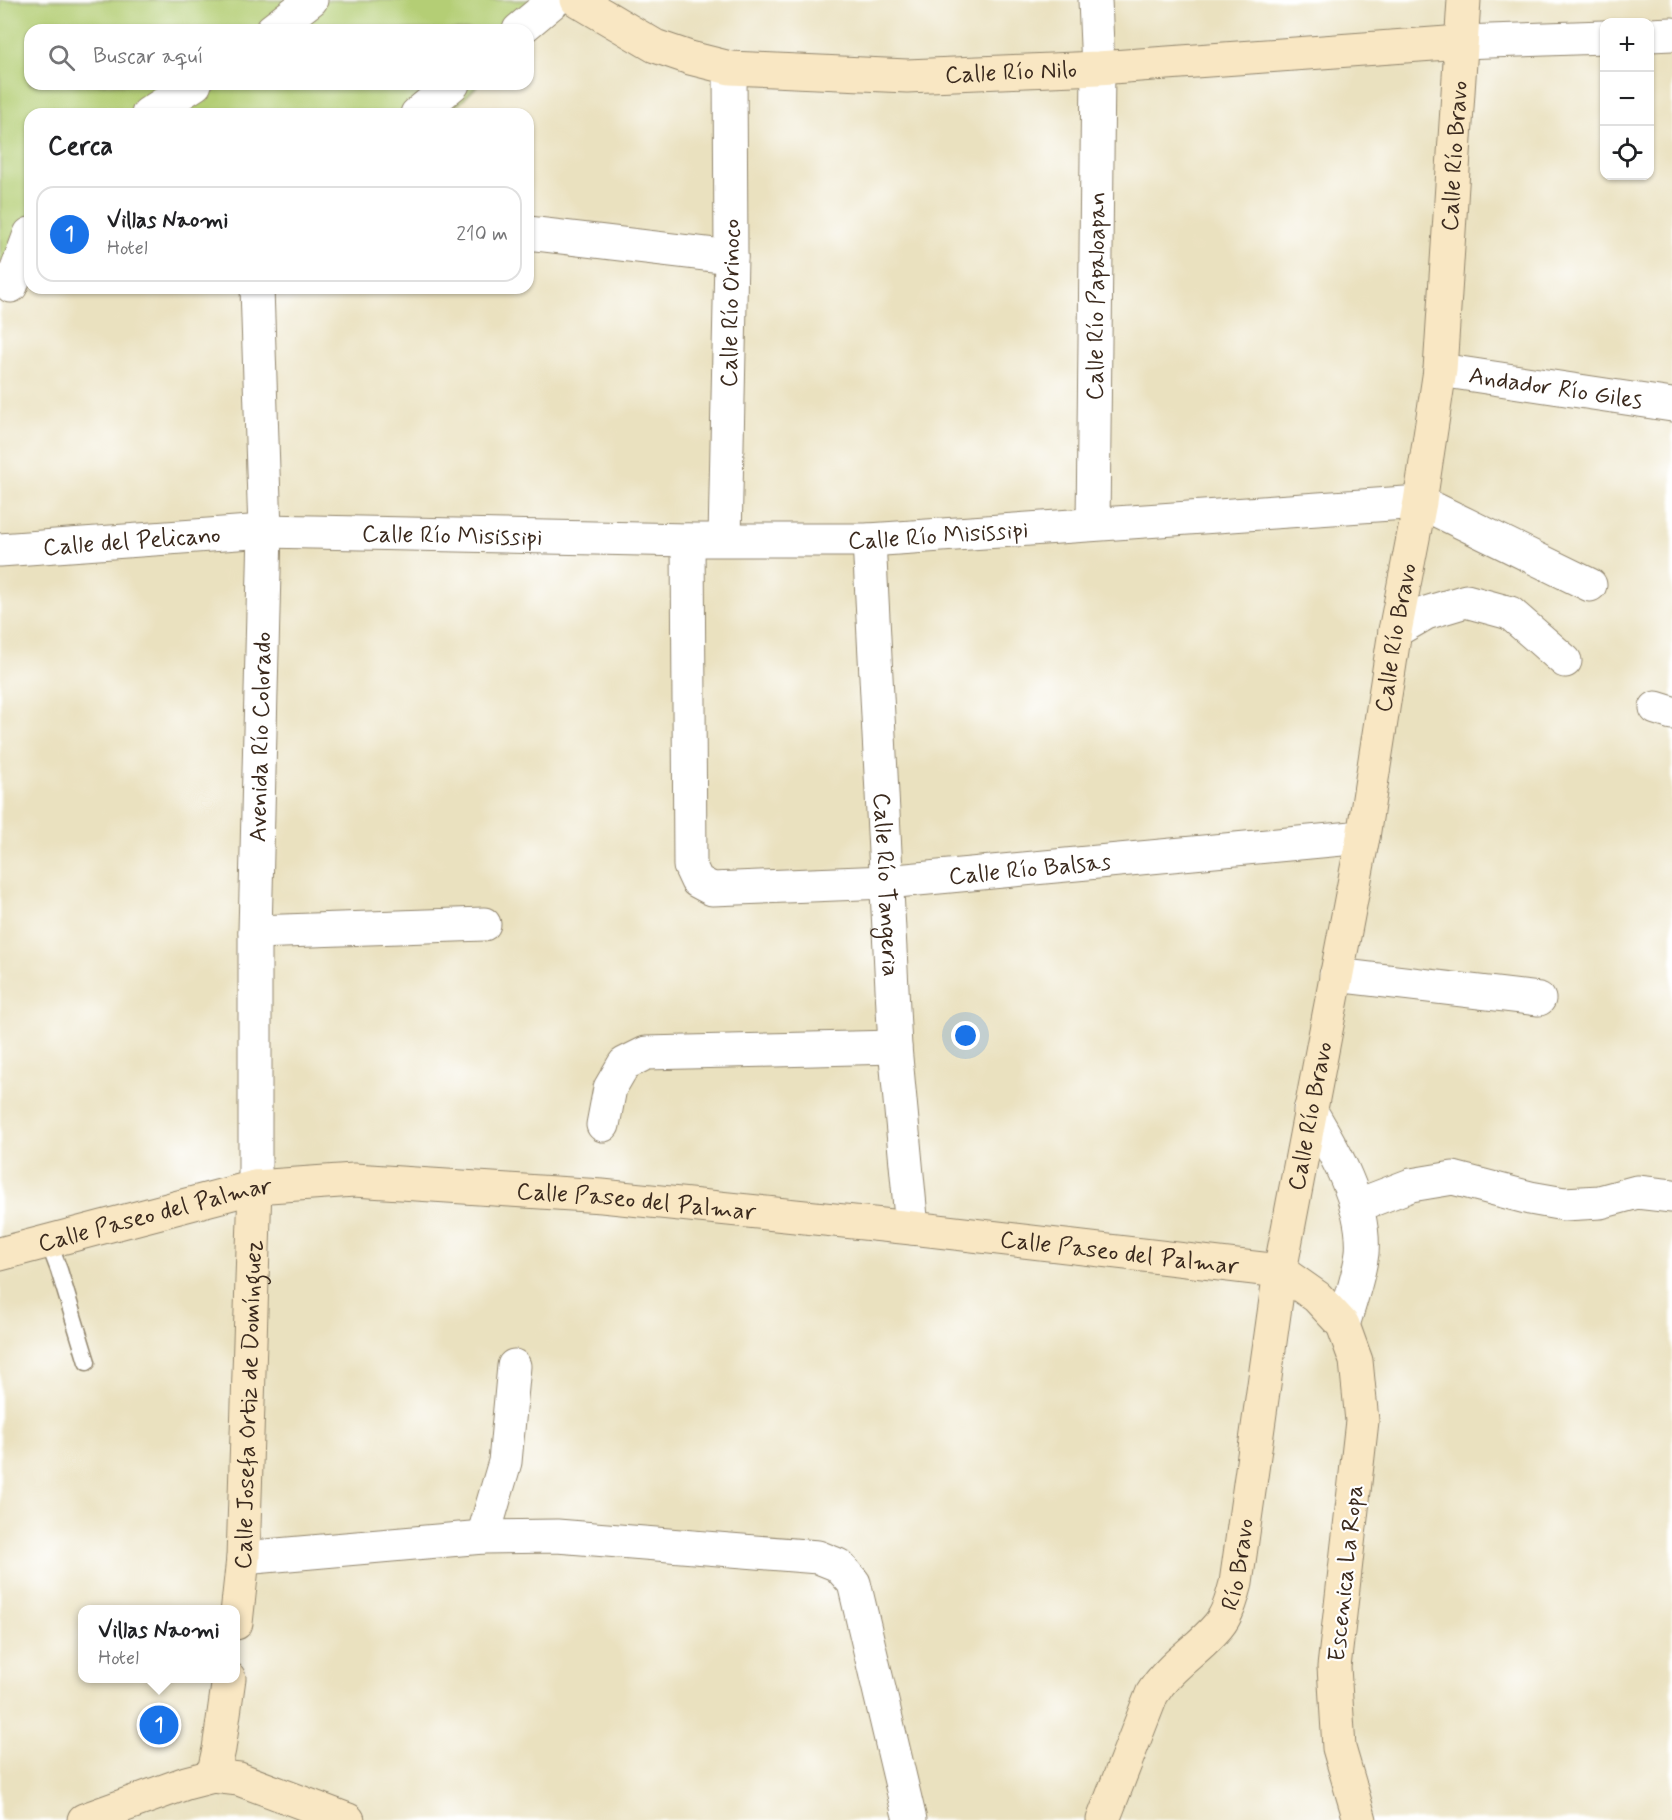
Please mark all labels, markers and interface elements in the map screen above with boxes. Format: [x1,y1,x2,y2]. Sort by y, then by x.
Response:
map controls [1600,18,1654,180]
button: + [1600,18,1654,72]
search box [24,24,534,90]
icon: search [45,41,78,74]
text: Buscar aquí [93,43,204,71]
street label: Calle Río Nilo [944,55,1078,91]
button: − [1600,72,1654,126]
street label: Calle Río Bravo [1435,80,1476,232]
button: locate [1600,126,1654,180]
text: Cerca [48,130,113,164]
street label: Calle Río Papaloapan [1080,191,1114,401]
text: Villas Naomi [107,207,228,235]
street label: Calle Río Orinoco [714,219,748,388]
text: 1 [65,221,74,248]
text: 210 m [456,221,508,248]
text: Hotel [107,235,148,262]
street label: Andador Río Giles [1467,361,1644,417]
street label: Calle Río Misissipi [848,515,1029,557]
street label: Calle Río Misissipi [362,519,543,554]
street label: Calle del Pelicano [42,520,222,564]
street label: Calle Río Bravo [1369,561,1425,715]
street label: Avenida Río Colorado [243,631,279,843]
street label: Calle Río Tangeria [865,792,905,977]
street label: Calle Río Balsas [947,847,1113,893]
your location [951,1021,980,1050]
street label: Calle Río Bravo [1282,1039,1340,1193]
street label: Calle Paseo del Palmar [35,1172,273,1260]
street label: Calle Paseo del Palmar [516,1177,758,1229]
street label: Calle Paseo del Palmar [998,1224,1241,1283]
street label: Calle Josefa Ortiz de Domínguez [228,1239,272,1571]
street label: Escenica La Ropa [1322,1483,1371,1663]
street label: Río Bravo [1215,1516,1262,1615]
popup [78,1605,240,1683]
text: Villas Naomi [98,1617,220,1645]
text: Hotel [98,1645,139,1672]
pin: 1 [140,1702,178,1748]

